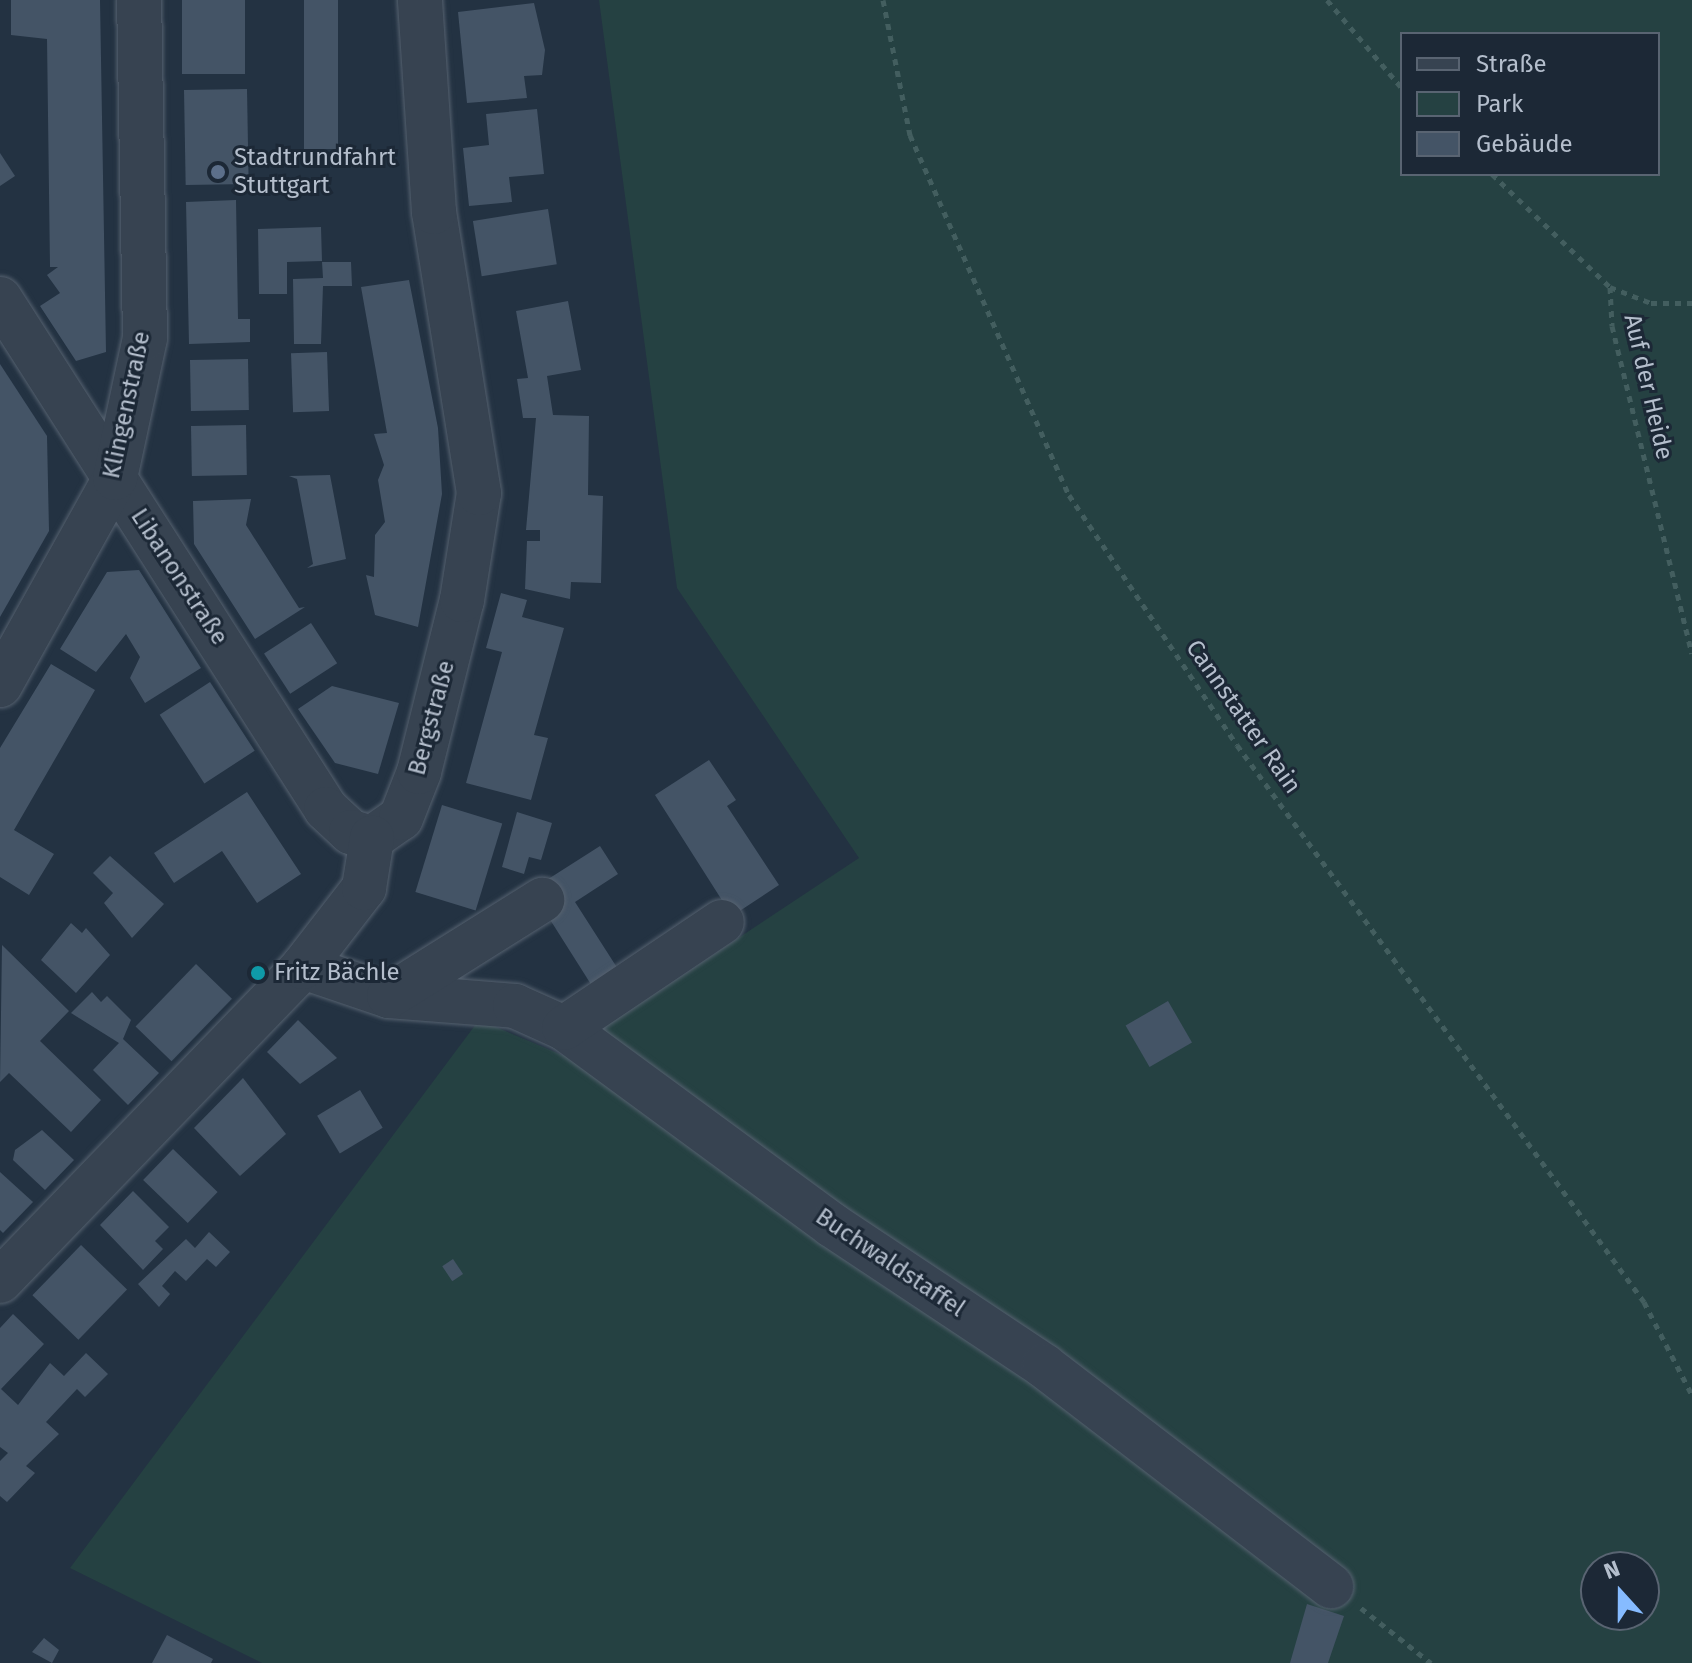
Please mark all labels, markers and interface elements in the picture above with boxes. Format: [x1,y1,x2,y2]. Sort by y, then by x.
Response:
legend [1400,32,1660,176]
text: Straße [1476,50,1547,78]
text: Park [1476,90,1523,118]
text: Gebäude [1476,130,1573,158]
place label: Stadtrundfahrt Stuttgart [234,144,396,200]
marker: Stadtrundfahrt Stuttgart [209,163,227,181]
street label: Auf der Heide [1617,311,1679,463]
street label: Klingenstraße [97,329,157,481]
street label: Libanonstraße [124,503,234,651]
street label: Cannstatter Rain [1179,635,1307,799]
street label: Bergstraße [403,657,461,779]
place label: Fritz Bächle [274,959,400,987]
marker: Fritz Bächle [249,964,267,982]
street label: Buchwaldstaffel [810,1202,970,1324]
north arrow [1580,1551,1660,1631]
text: N [1600,1555,1624,1585]

